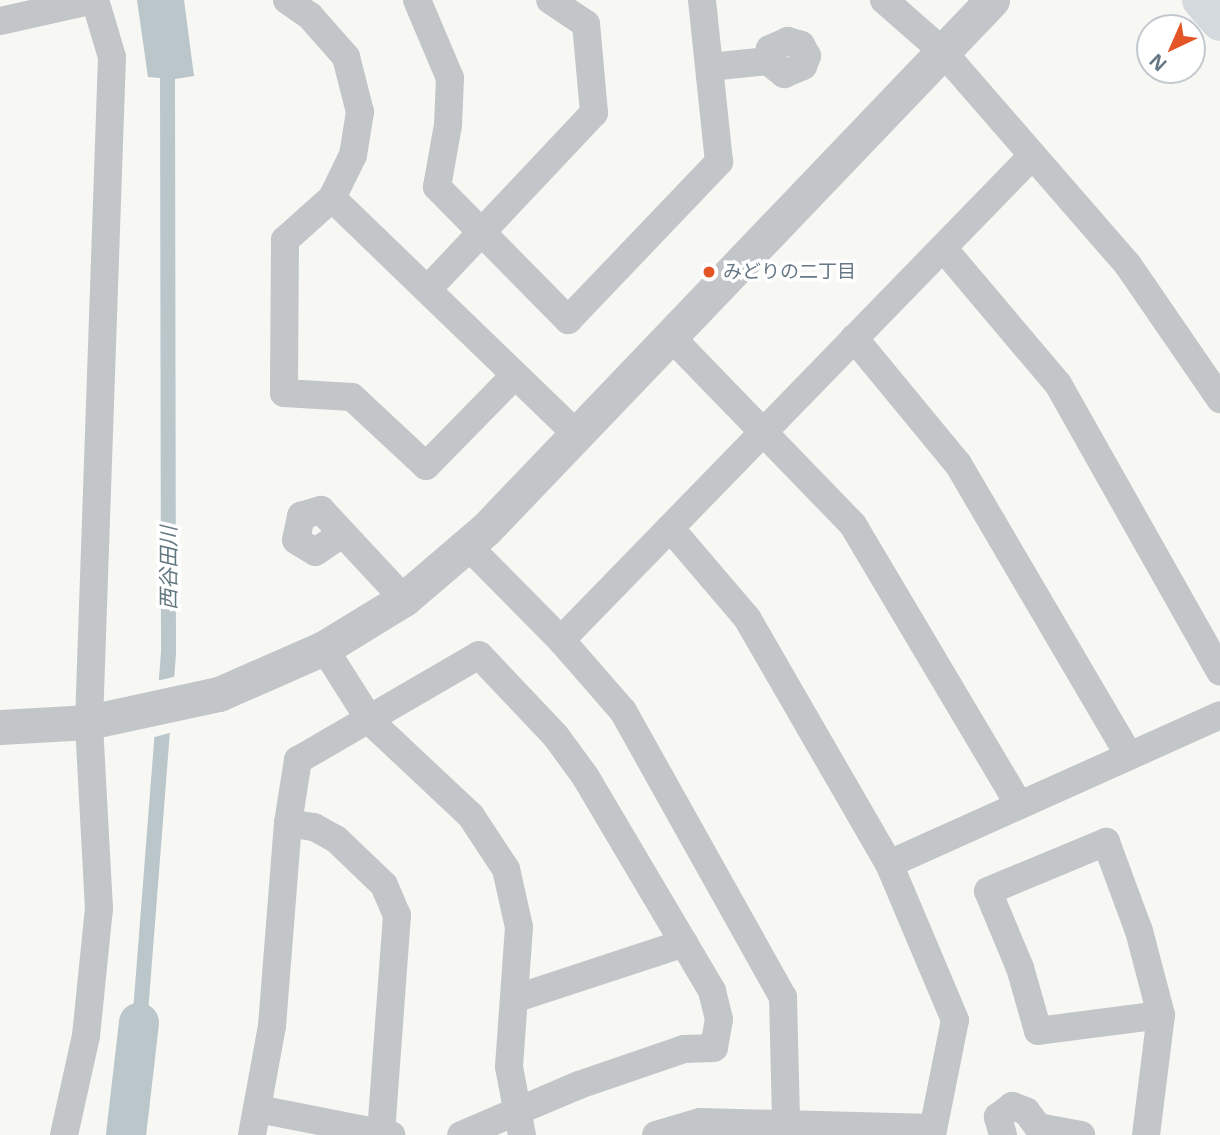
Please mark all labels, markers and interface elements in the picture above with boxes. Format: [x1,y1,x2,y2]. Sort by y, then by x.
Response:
north arrow [1136,14,1206,84]
text: N [1143,48,1172,77]
place label: みどりの二丁目 [723,261,856,283]
marker: みどりの二丁目 [701,264,717,280]
water label: 西谷田川 [155,526,181,610]

